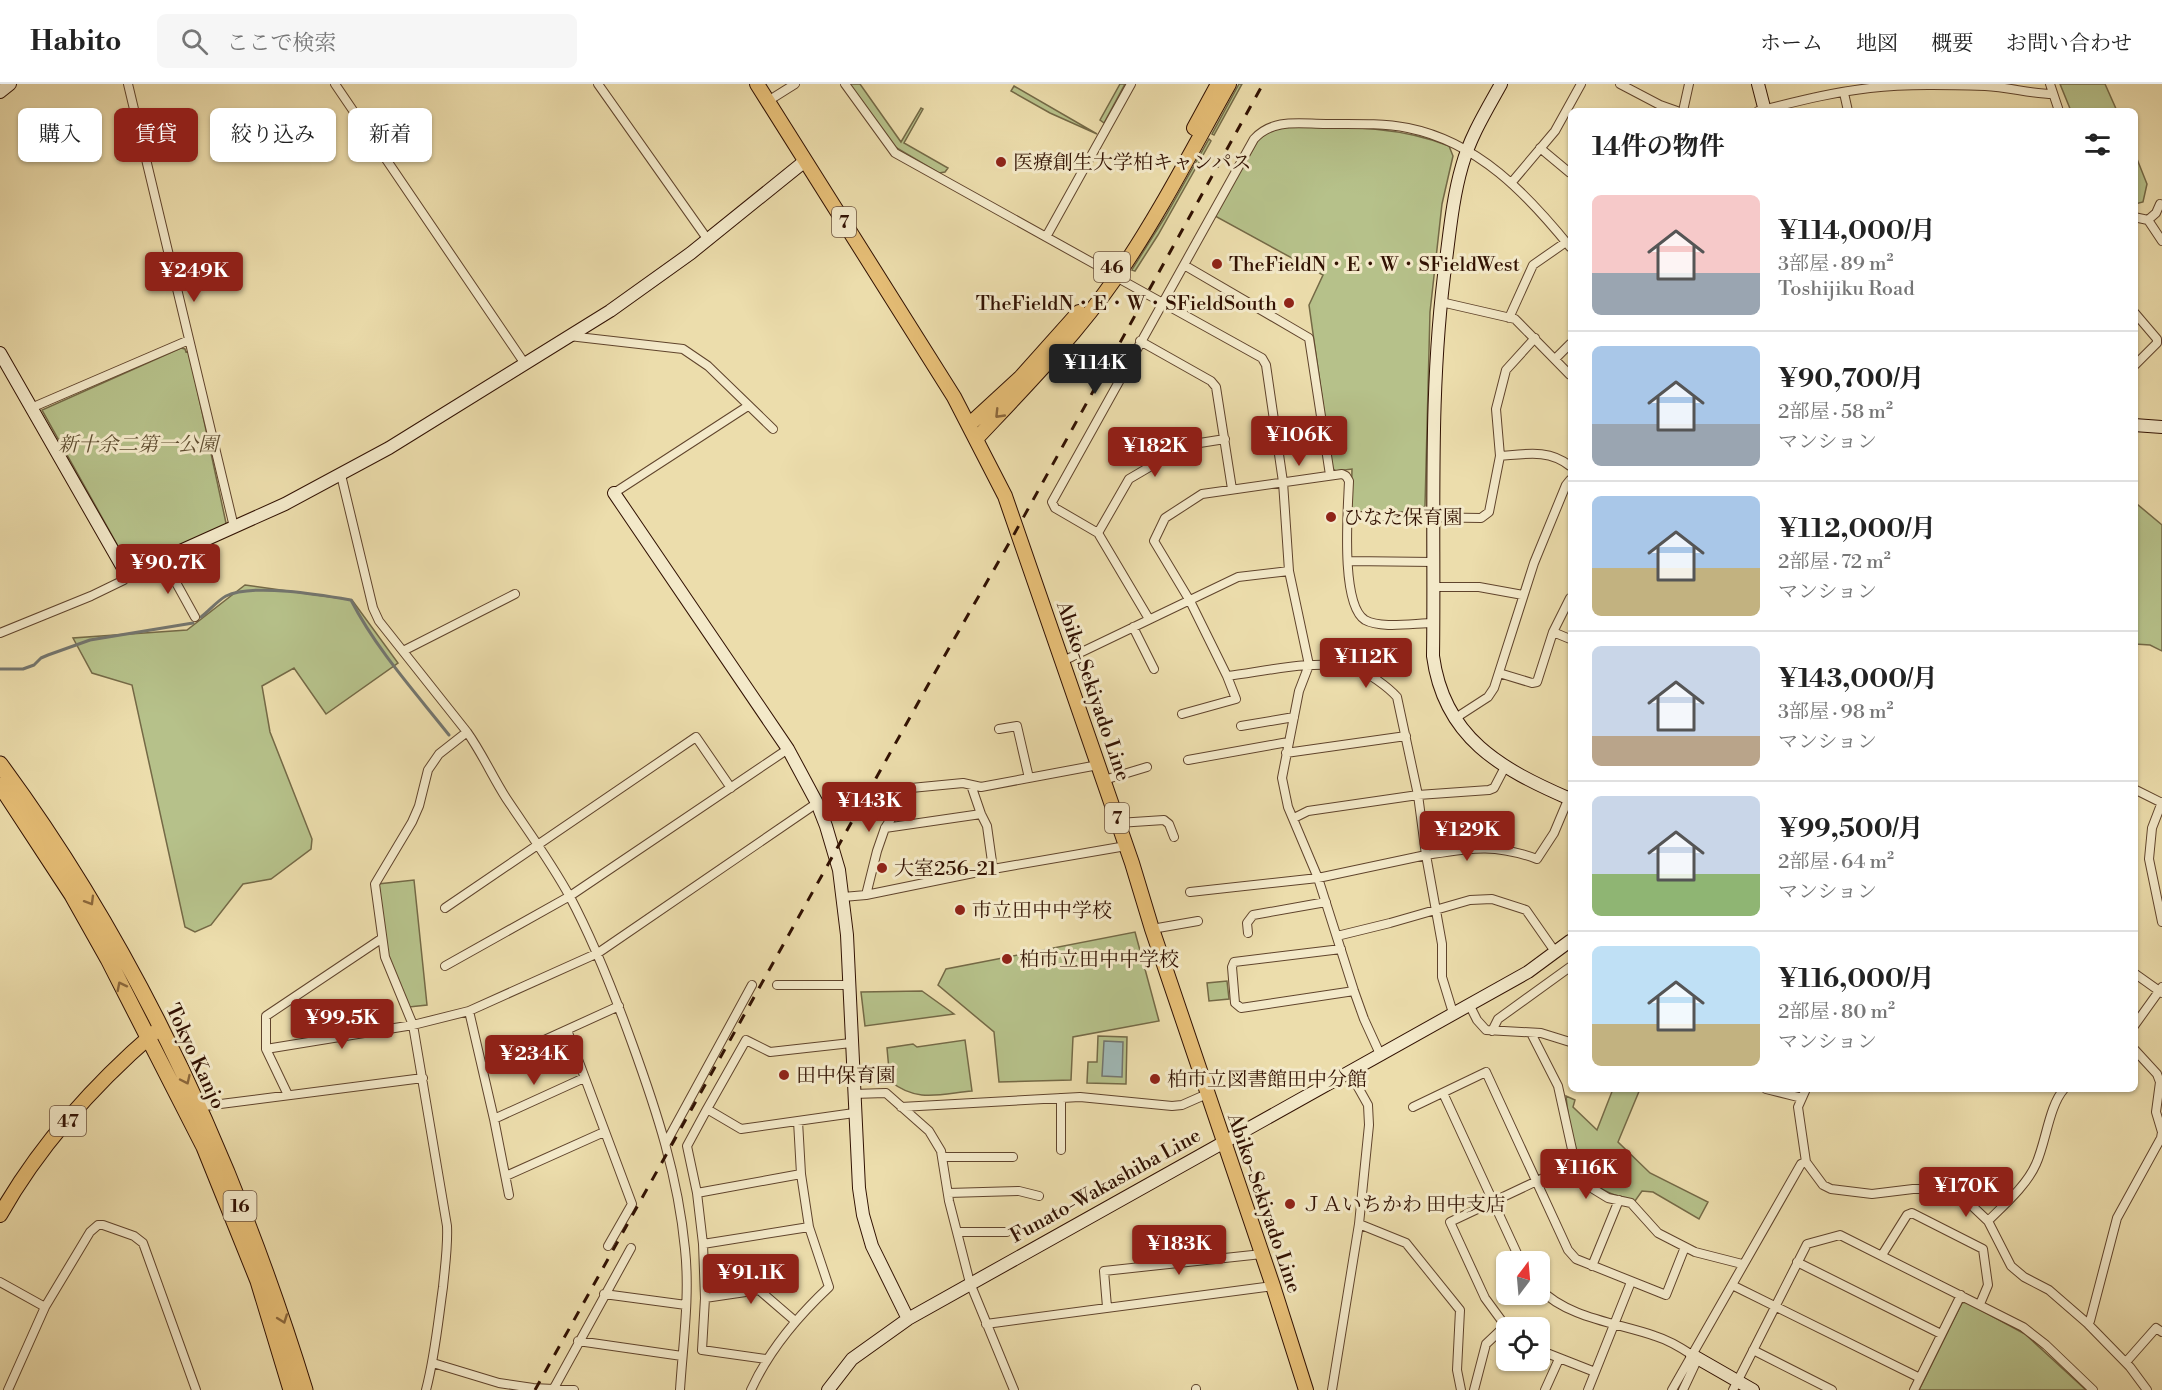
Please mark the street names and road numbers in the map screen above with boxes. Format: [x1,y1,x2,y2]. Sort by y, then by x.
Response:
road number: 7 [832,207,856,237]
road number: 46 [1094,252,1130,282]
street label: Abiko-Sekiyado Line [1050,598,1135,785]
road number: 7 [1105,803,1129,833]
street label: Tokyo Kanjo [159,1000,230,1113]
road number: 47 [50,1106,86,1136]
street label: Abiko-Sekiyado Line [1221,1110,1306,1297]
street label: Funato-Wakashiba Line [1006,1123,1206,1249]
road number: 16 [224,1191,256,1221]

